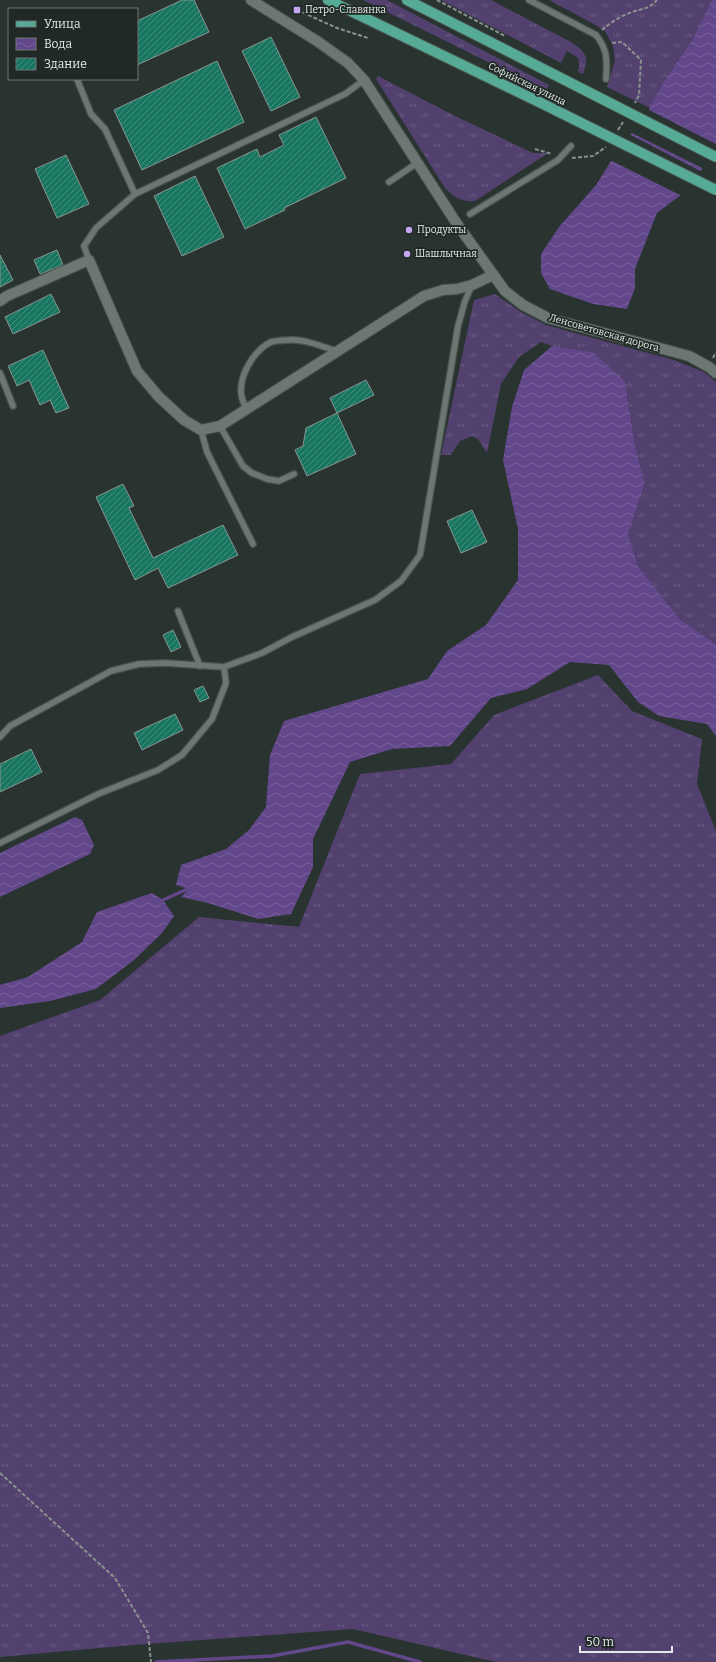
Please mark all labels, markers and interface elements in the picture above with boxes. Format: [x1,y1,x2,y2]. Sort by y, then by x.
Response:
place label: Петро-Славянка [305,4,386,16]
marker: Петро-Славянка [292,5,302,15]
legend [8,8,138,80]
text: Улица [44,17,81,31]
text: Вода [44,37,73,51]
text: Здание [44,57,87,71]
street label: Софийская улица [486,60,568,108]
place label: Продукты [417,224,466,236]
marker: Продукты [404,225,414,235]
place label: Шашлычная [415,248,477,260]
marker: Шашлычная [402,249,412,259]
street label: Ленсоветовская дорога [548,312,661,355]
scale bar [580,1628,672,1654]
text: 50 m [586,1635,615,1649]

